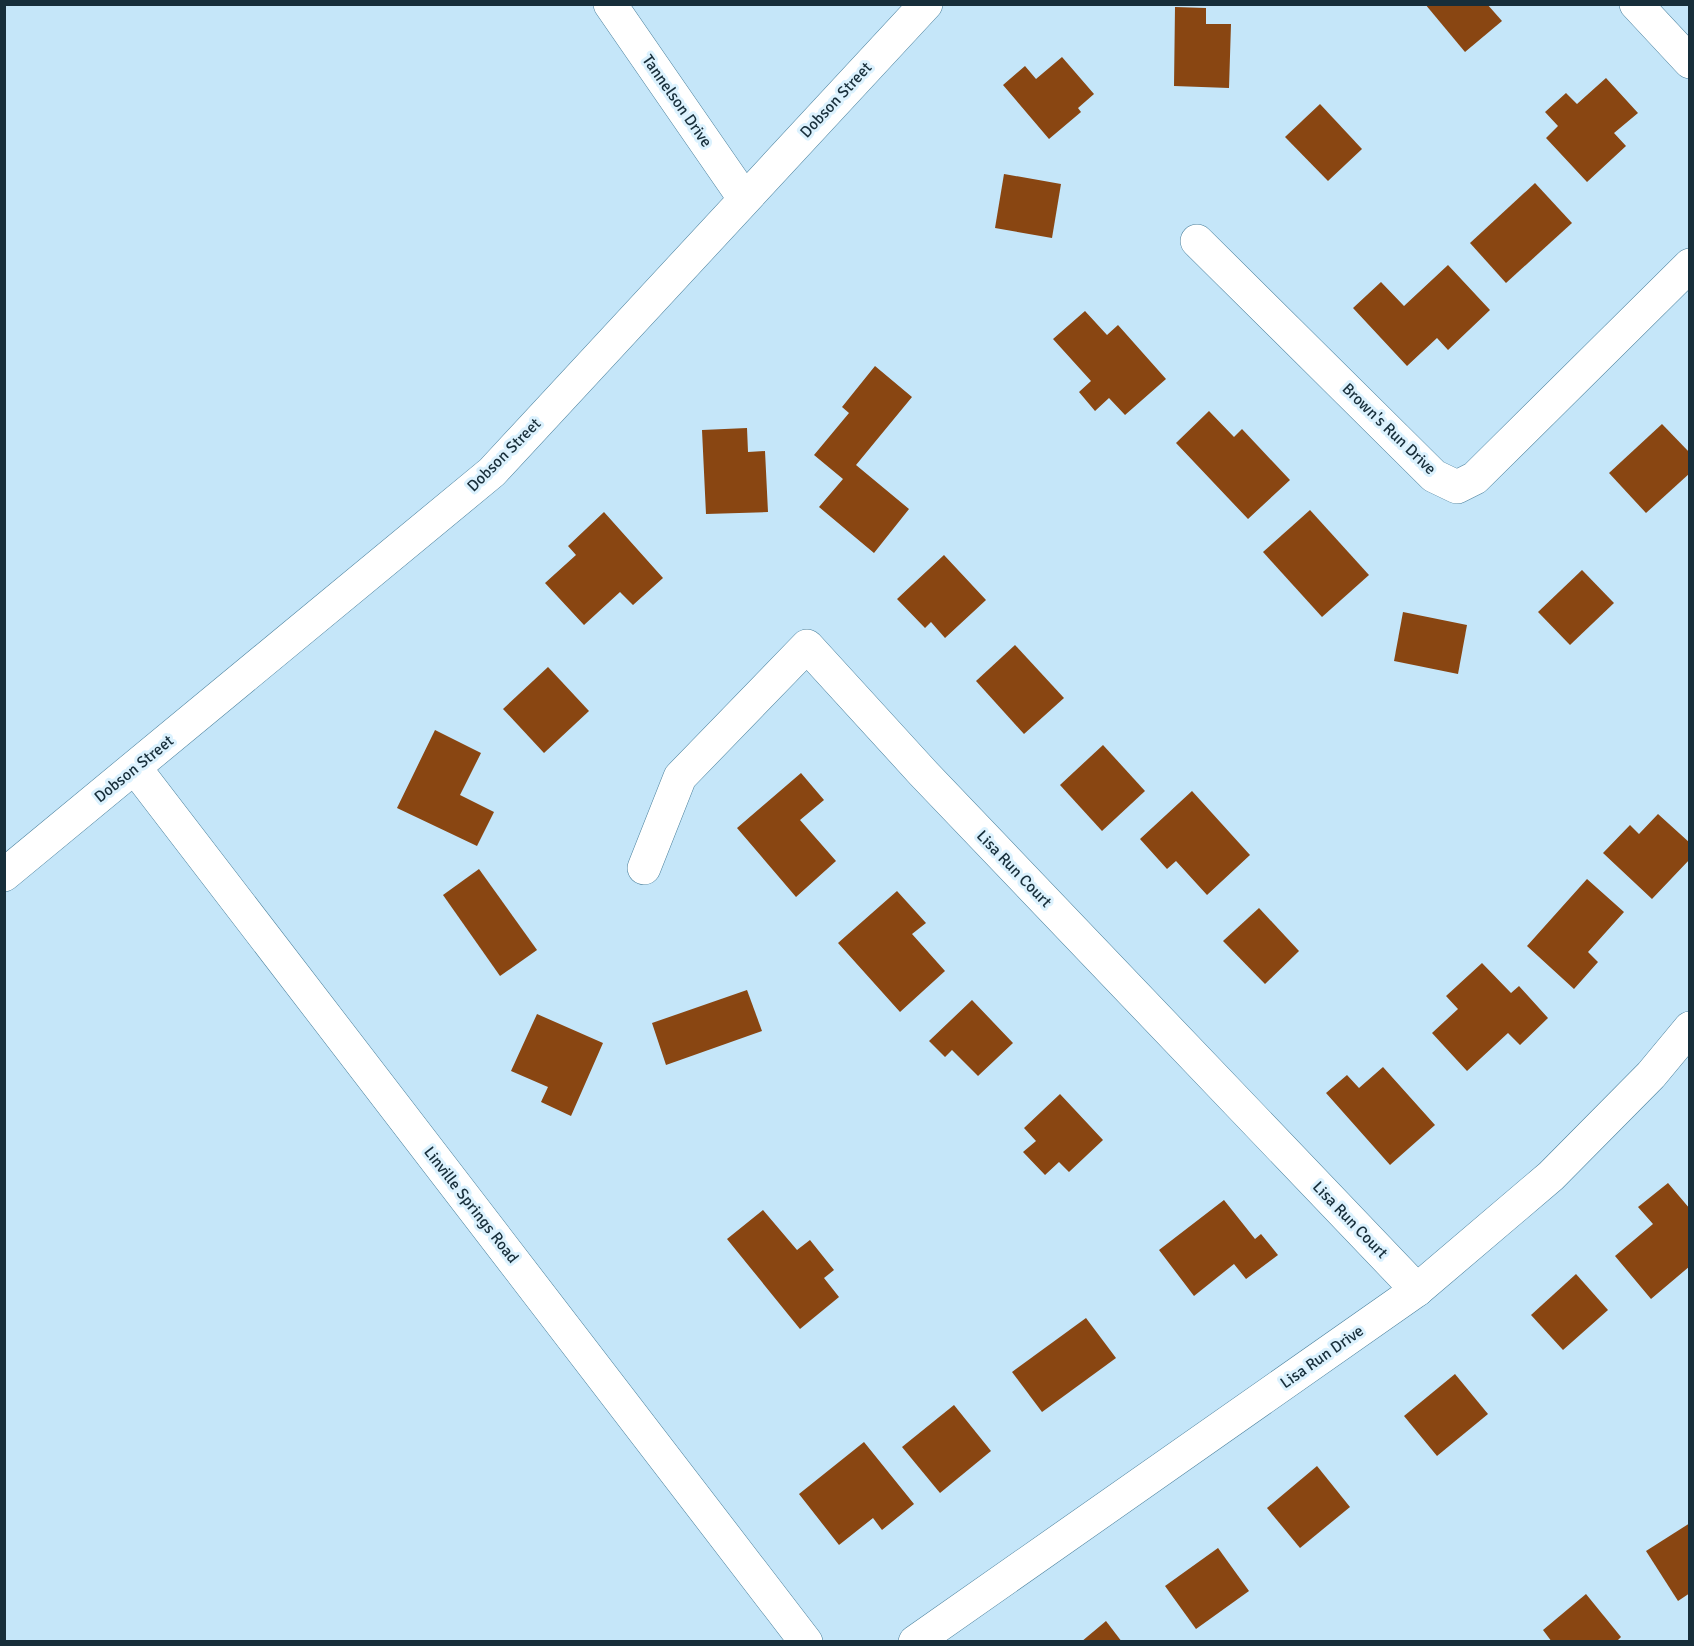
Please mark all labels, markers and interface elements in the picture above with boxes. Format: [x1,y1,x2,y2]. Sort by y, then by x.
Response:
street label: Tannelson Drive [638,51,716,151]
street label: Dobson Street [796,58,876,142]
street label: Brown's Run Drive [1338,379,1440,479]
street label: Dobson Street [463,414,545,496]
street label: Dobson Street [90,731,178,807]
street label: Lisa Run Court [972,826,1056,912]
street label: Linville Springs Road [419,1143,523,1267]
street label: Lisa Run Court [1308,1177,1392,1263]
street label: Lisa Run Drive [1277,1321,1367,1393]

